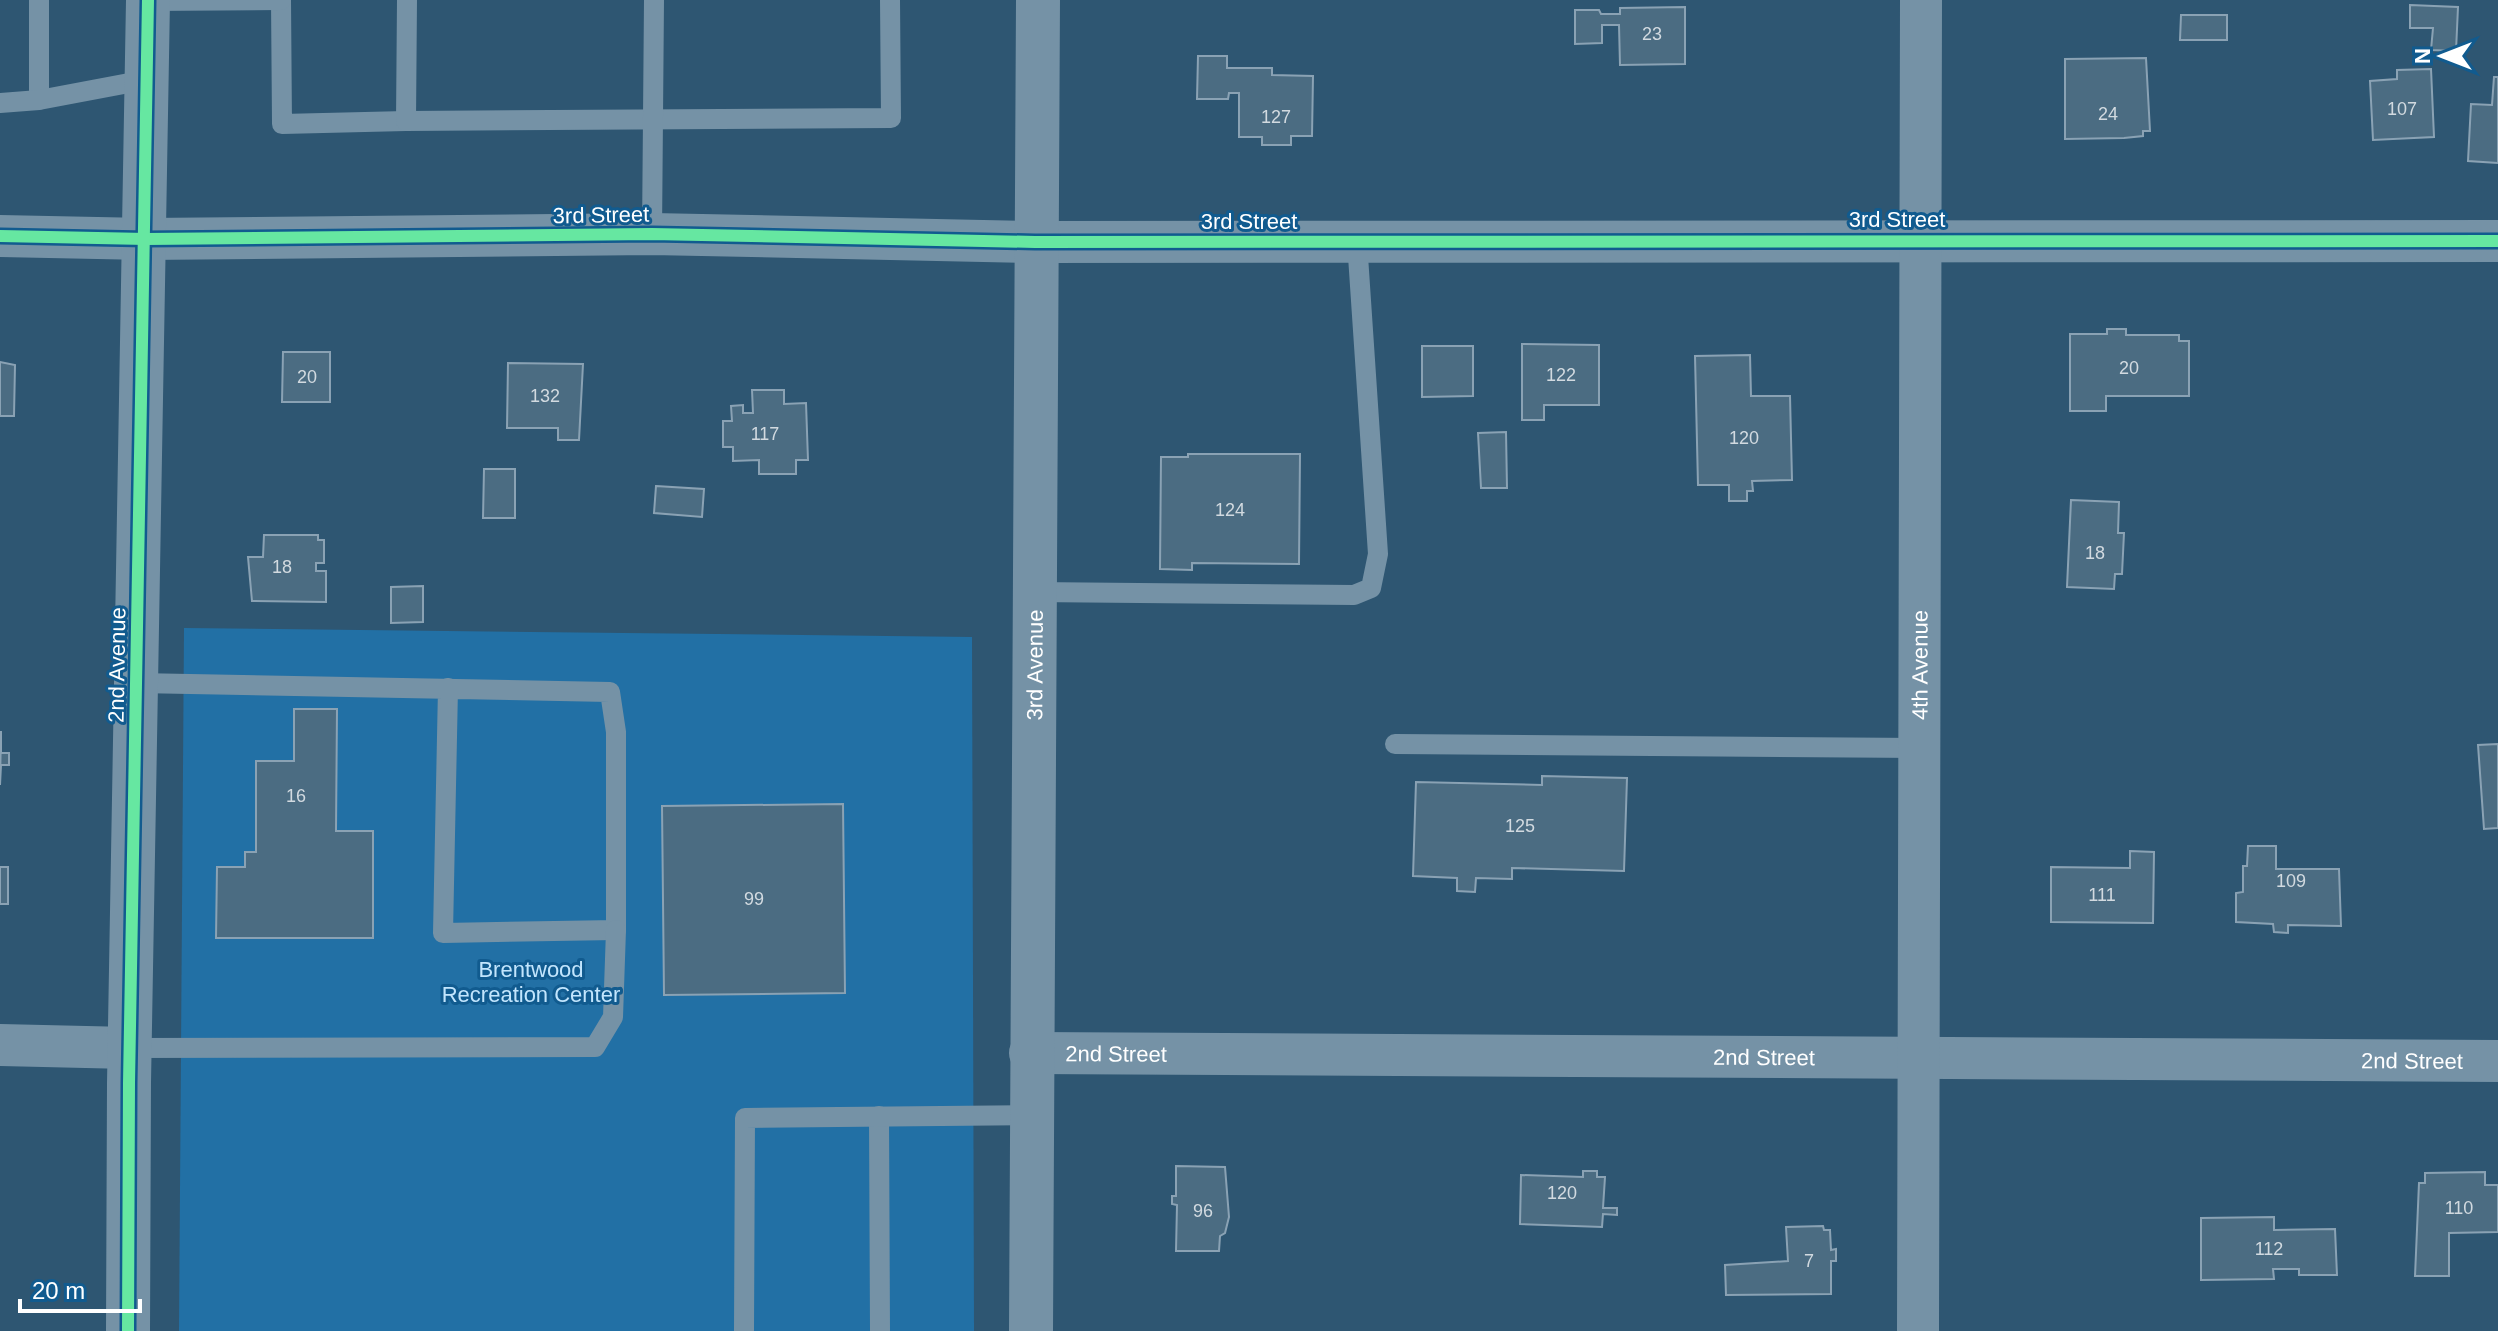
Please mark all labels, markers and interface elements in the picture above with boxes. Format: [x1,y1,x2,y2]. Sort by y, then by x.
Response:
north arrow [2402,16,2482,96]
house number: 23 [1642,24,1662,44]
text: N [2410,48,2435,64]
house number: 107 [2387,99,2417,119]
house number: 24 [2098,104,2118,124]
house number: 127 [1261,107,1291,127]
street label: 3rd Street [552,202,650,228]
street label: 3rd Street [1849,207,1945,232]
street label: 3rd Street [1201,209,1297,234]
house number: 20 [2119,358,2139,378]
house number: 122 [1546,365,1576,385]
house number: 20 [297,367,317,387]
house number: 132 [530,386,560,406]
house number: 117 [751,424,779,444]
house number: 120 [1729,428,1759,448]
house number: 124 [1215,500,1245,520]
house number: 18 [2085,543,2105,563]
house number: 18 [272,557,292,577]
street label: 2nd Avenue [103,607,131,723]
street label: 3rd Avenue [1022,609,1047,721]
street label: 4th Avenue [1907,610,1932,720]
house number: 16 [286,786,306,806]
house number: 125 [1505,816,1535,836]
house number: 109 [2276,871,2306,891]
house number: 111 [2088,885,2116,905]
house number: 99 [744,889,764,909]
park label: Brentwood Recreation Center [442,957,620,1007]
street label: 2nd Street [1065,1041,1167,1066]
street label: 2nd Street [1713,1044,1815,1070]
street label: 2nd Street [2361,1048,2463,1073]
house number: 120 [1547,1183,1577,1203]
house number: 110 [2445,1198,2473,1218]
house number: 96 [1193,1201,1213,1221]
house number: 112 [2255,1239,2283,1259]
house number: 7 [1804,1251,1814,1271]
scale bar [20,1263,140,1313]
text: 20 m [32,1277,85,1304]

